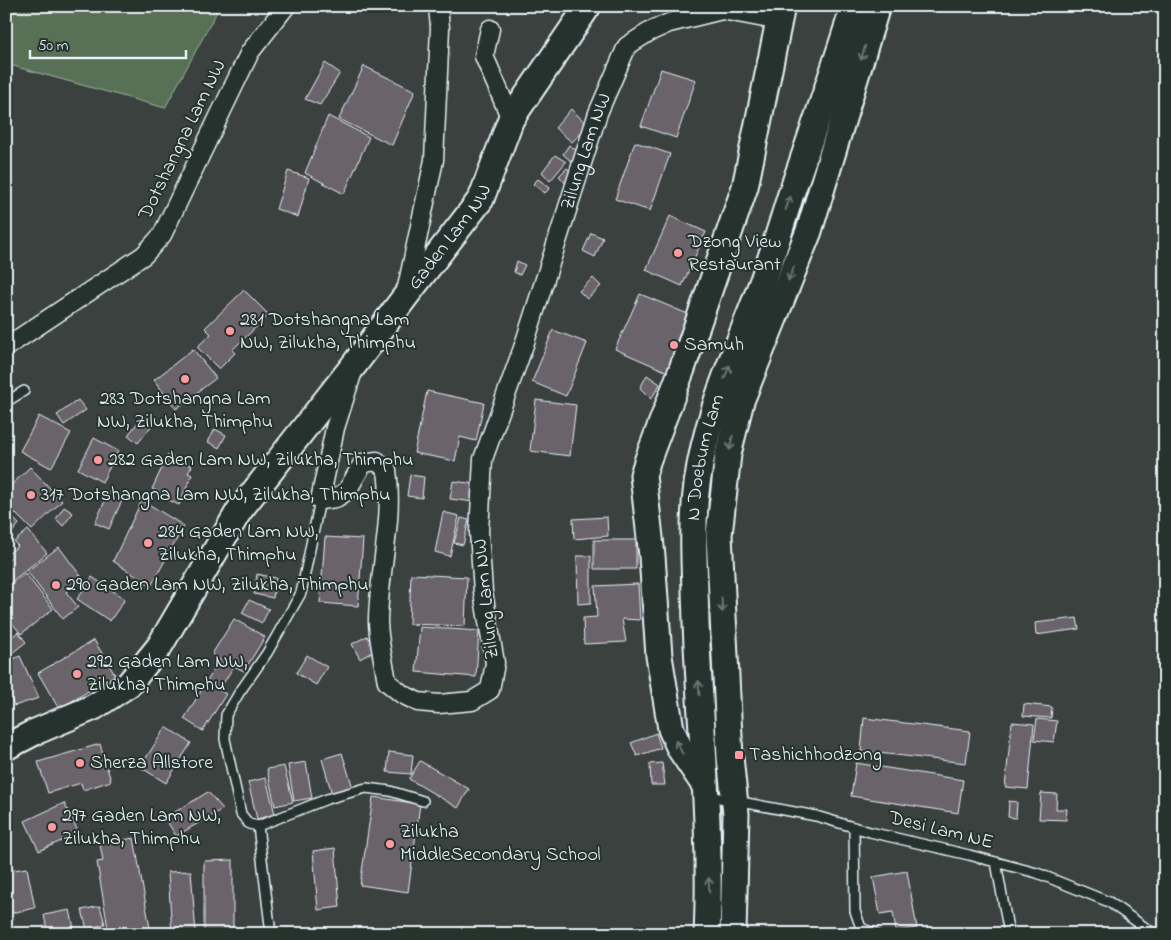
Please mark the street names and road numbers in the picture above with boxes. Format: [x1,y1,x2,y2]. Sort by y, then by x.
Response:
street label: Dotshangna Lam NW [131,55,235,226]
street label: Zilung Lam NW [553,89,619,214]
street label: Gaden Lam NW [401,181,500,296]
street label: N Doebum Lam [680,390,733,521]
street label: Zilung Lam NW [466,537,509,661]
street label: Desi Lam NE [885,804,996,858]

